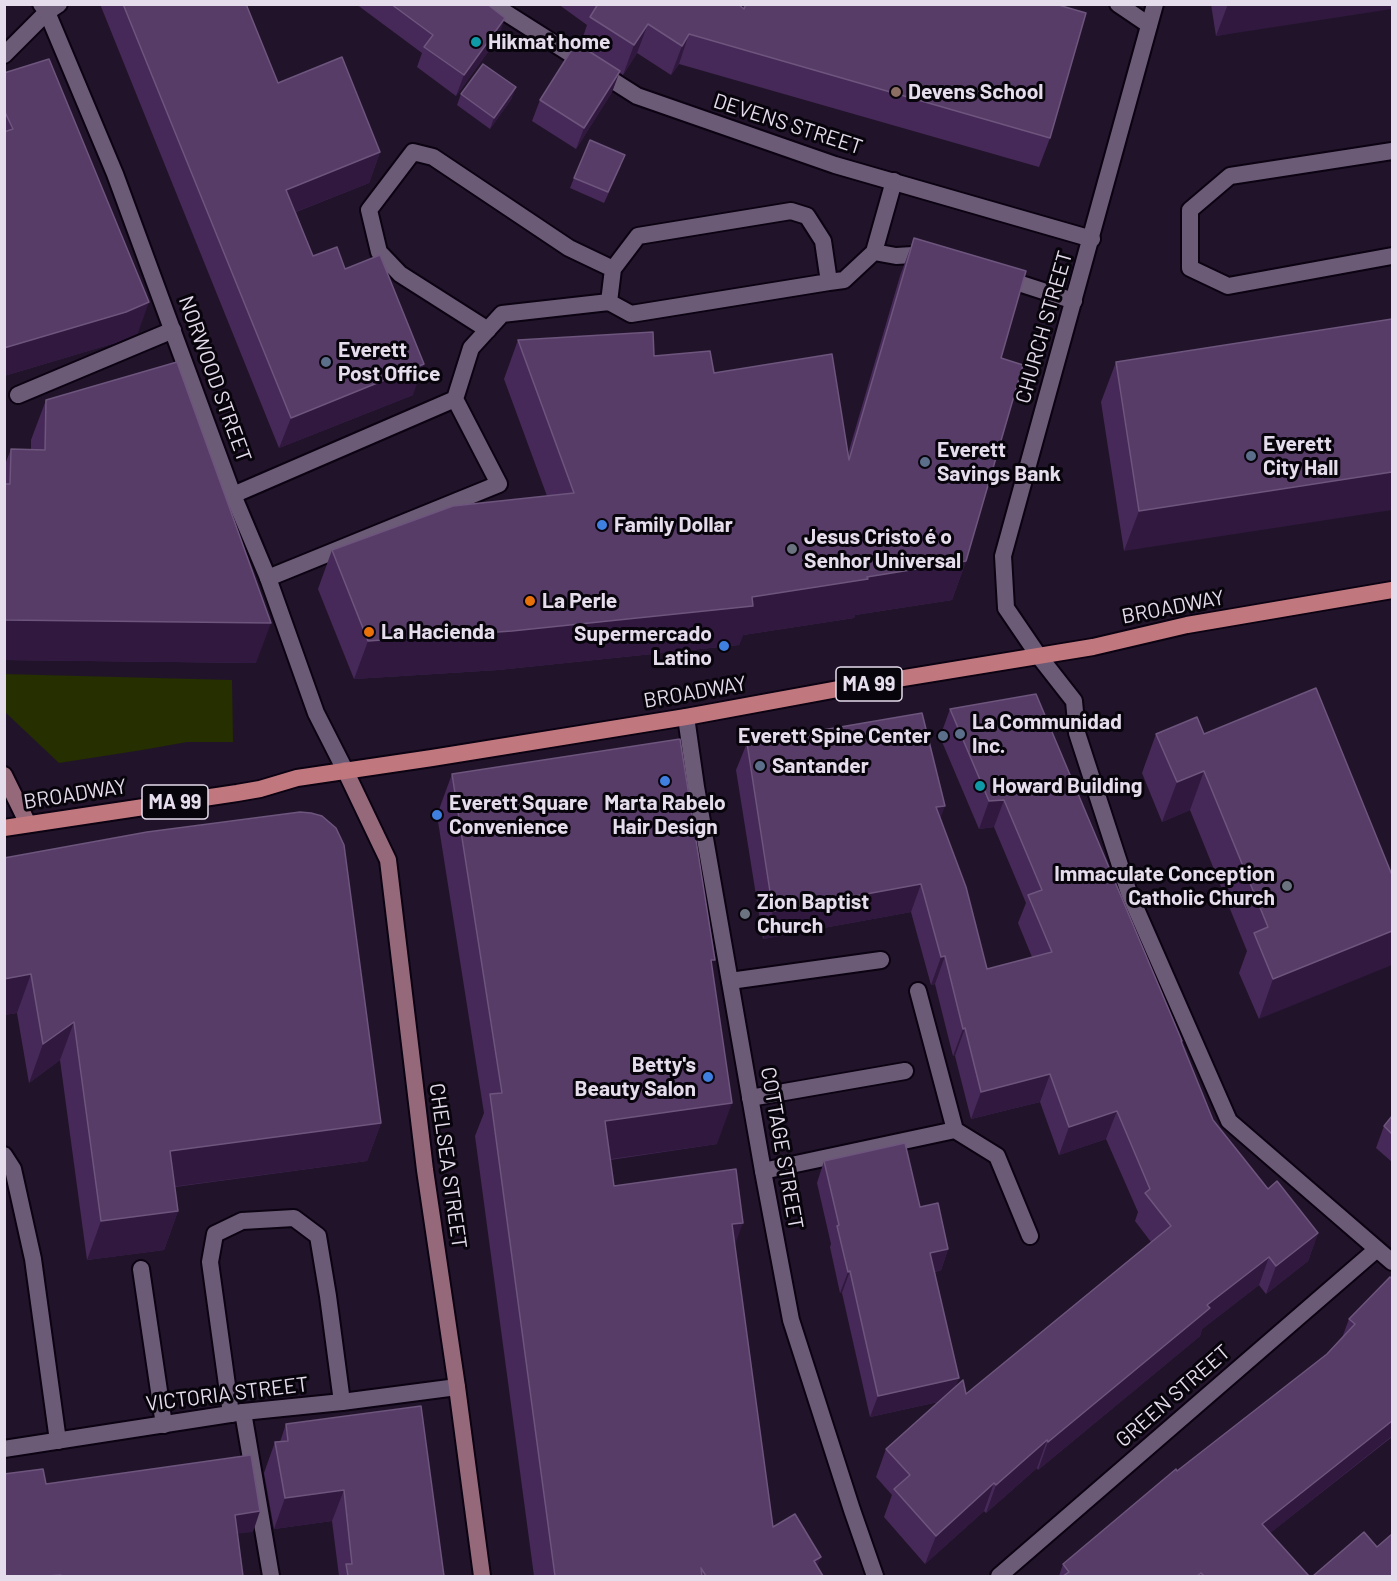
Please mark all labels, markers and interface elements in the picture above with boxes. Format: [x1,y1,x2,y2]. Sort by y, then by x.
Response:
place label: Hikmat home [488,29,610,55]
marker: Hikmat home [469,35,483,49]
place label: Devens School [908,79,1043,105]
marker: Devens School [889,85,903,99]
street label: DEVENS STREET [710,88,866,160]
street label: CHURCH STREET [1010,248,1078,406]
street label: NORWOOD STREET [173,292,257,466]
place label: Everett Post Office [338,337,440,387]
marker: Everett Post Office [319,355,333,369]
place label: Everett City Hall [1263,431,1338,481]
place label: Everett Savings Bank [937,437,1061,487]
marker: Everett City Hall [1244,449,1258,463]
marker: Everett Savings Bank [918,455,932,469]
place label: Family Dollar [614,512,733,538]
marker: Family Dollar [595,518,609,532]
place label: Jesus Cristo é o Senhor Universal [804,524,961,574]
marker: Jesus Cristo é o Senhor Universal [785,542,799,556]
street label: BROADWAY [1120,585,1226,629]
place label: La Perle [542,588,617,614]
marker: La Perle [523,594,537,608]
place label: La Hacienda [381,619,495,645]
place label: Supermercado Latino [574,621,712,671]
marker: La Hacienda [362,625,376,639]
marker: Supermercado Latino [717,639,731,653]
road number: MA 99 [836,667,902,701]
street label: BROADWAY [642,671,748,713]
place label: La Communidad Inc. [972,709,1122,759]
place label: Everett Spine Center [738,723,931,749]
marker: La Communidad Inc. [953,727,967,741]
marker: Everett Spine Center [936,729,950,743]
place label: Santander [772,753,869,779]
marker: Santander [753,759,767,773]
street label: BROADWAY [22,773,128,815]
place label: Howard Building [992,773,1142,799]
marker: Marta Rabelo Hair Design [658,774,672,788]
marker: Howard Building [973,779,987,793]
road number: MA 99 [142,785,208,819]
place label: Everett Square Convenience [449,790,588,840]
place label: Marta Rabelo Hair Design [604,790,726,840]
marker: Everett Square Convenience [430,808,444,822]
place label: Immaculate Conception Catholic Church [1054,861,1275,911]
marker: Immaculate Conception Catholic Church [1280,879,1294,893]
place label: Zion Baptist Church [757,889,869,939]
marker: Zion Baptist Church [738,907,752,921]
place label: Betty's Beauty Salon [575,1052,696,1102]
street label: COTTAGE STREET [755,1065,809,1231]
marker: Betty's Beauty Salon [701,1070,715,1084]
street label: CHELSEA STREET [424,1082,472,1250]
street label: GREEN STREET [1111,1339,1235,1453]
street label: VICTORIA STREET [144,1372,310,1416]

